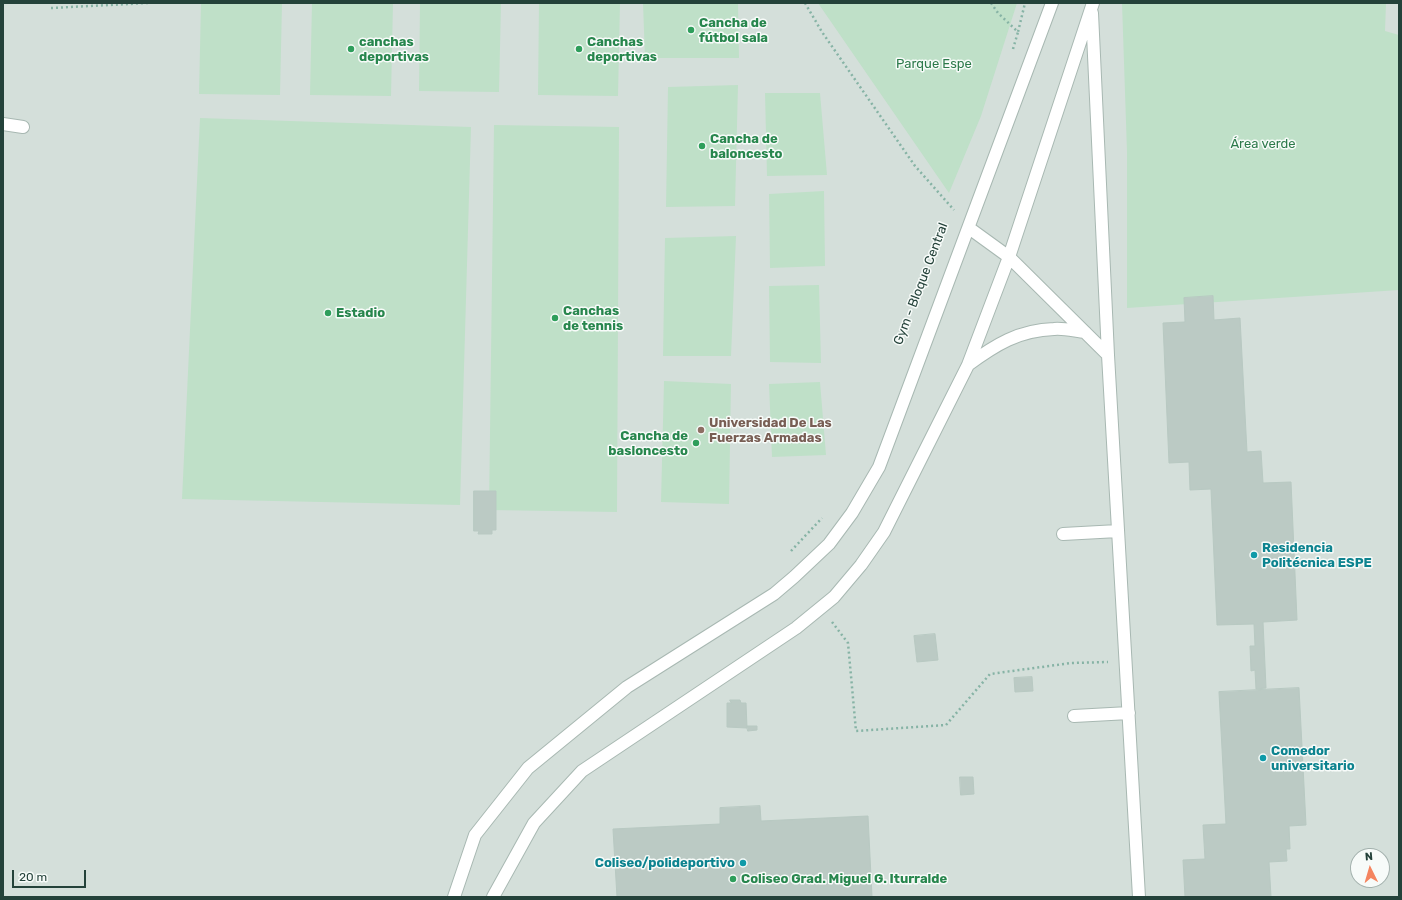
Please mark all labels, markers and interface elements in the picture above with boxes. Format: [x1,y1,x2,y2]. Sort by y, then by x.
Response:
place label: Cancha de fútbol sala [699,15,768,46]
marker: Cancha de fútbol sala [686,25,696,35]
place label: canchas deportivas [359,34,429,65]
place label: Canchas deportivas [587,34,657,65]
marker: canchas deportivas [346,44,356,54]
marker: Canchas deportivas [574,44,584,54]
park label: Parque Espe [896,56,972,72]
place label: Cancha de baloncesto [710,131,782,162]
park label: Área verde [1230,136,1296,152]
marker: Cancha de baloncesto [697,141,707,151]
street label: Gym - Bloque Central [891,221,951,347]
place label: Canchas de tennis [563,303,623,334]
place label: Estadio [336,305,385,321]
marker: Estadio [323,308,333,318]
marker: Canchas de tennis [550,313,560,323]
place label: Universidad De Las Fuerzas Armadas [709,415,832,446]
marker: Universidad De Las Fuerzas Armadas [696,425,706,435]
place label: Cancha de basloncesto [608,428,688,459]
marker: Cancha de basloncesto [691,438,701,448]
place label: Residencia Politécnica ESPE [1262,540,1372,571]
marker: Residencia Politécnica ESPE [1249,550,1259,560]
place label: Comedor universitario [1271,743,1355,774]
marker: Comedor universitario [1258,753,1268,763]
north arrow [1350,848,1390,888]
text: N [1364,850,1374,863]
place label: Coliseo/polideportivo [595,855,735,871]
marker: Coliseo/polideportivo [738,858,748,868]
scale bar [14,862,88,888]
text: 20 m [19,870,47,884]
place label: Coliseo Grad. Miguel G. Iturralde [741,871,947,887]
marker: Coliseo Grad. Miguel G. Iturralde [728,874,738,884]

